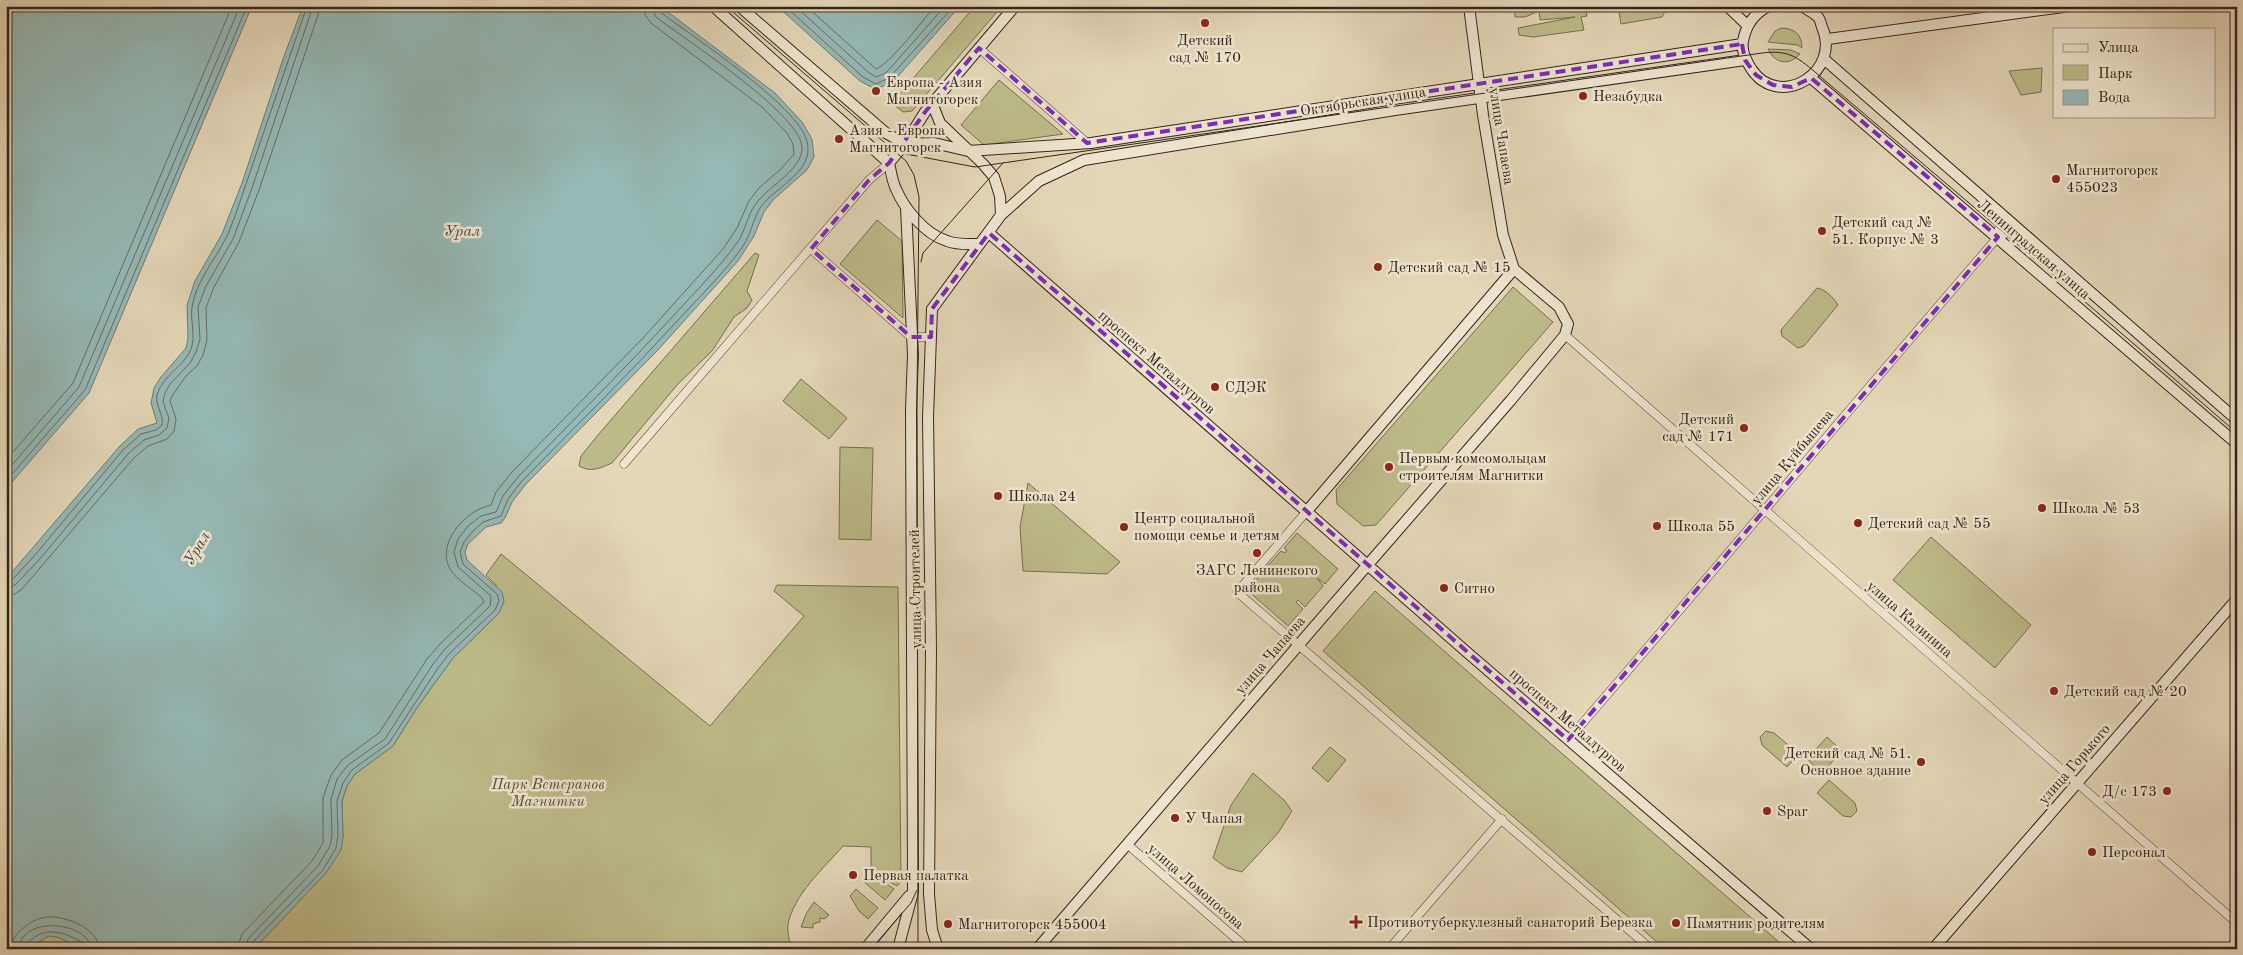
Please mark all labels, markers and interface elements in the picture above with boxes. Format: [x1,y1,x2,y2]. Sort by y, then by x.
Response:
marker: Детский сад № 170 [1199,17,1211,29]
legend [2053,28,2216,118]
place label: Детский сад № 170 [1169,34,1241,66]
text: Улица [2098,41,2139,56]
text: Парк [2098,67,2133,82]
place label: Европа - Азия Магнитогорск [886,76,982,108]
marker: Европа - Азия Магнитогорск [870,85,882,97]
street label: Октябрьская улица [1299,85,1428,120]
street label: улица Чапаева [1485,87,1516,186]
marker: Незабудка [1577,90,1589,102]
place label: Незабудка [1593,90,1663,105]
text: Вода [2098,91,2131,106]
place label: Азия - Европа Магнитогорск [849,124,946,156]
marker: Азия - Европа Магнитогорск [833,133,845,145]
place label: Магнитогорск 455023 [2066,164,2159,196]
marker: Магнитогорск 455023 [2050,173,2062,185]
street label: Ленинградская улица [1974,197,2093,303]
place label: Детский сад № 51. Корпус № 3 [1832,216,1939,248]
water label: Урал [444,224,480,240]
marker: Детский сад № 51. Корпус № 3 [1816,225,1828,237]
marker: Детский сад № 15 [1372,261,1384,273]
place label: Детский сад № 15 [1388,261,1511,276]
street label: проспект Металлургов [1095,309,1217,418]
marker: СДЭК [1209,381,1221,393]
place label: СДЭК [1225,381,1267,396]
street label: улица Куйбышева [1749,407,1838,508]
place label: Детский сад № 171 [1662,413,1734,445]
marker: Детский сад № 171 [1738,422,1750,434]
place label: Первым комсомольцам строителям Магнитки [1399,452,1547,484]
marker: Первым комсомольцам строителям Магнитки [1383,461,1395,473]
marker: Школа 24 [992,490,1004,502]
place label: Школа 24 [1008,490,1076,505]
marker: Школа № 53 [2036,502,2048,514]
place label: Школа № 53 [2052,502,2140,517]
place label: Центр социальной помощи семье и детям [1134,512,1280,544]
marker: Детский сад № 55 [1852,517,1864,529]
place label: Детский сад № 55 [1868,517,1991,532]
marker: Школа 55 [1651,520,1663,532]
place label: Школа 55 [1667,520,1735,535]
marker: Центр социальной помощи семье и детям [1118,521,1130,533]
water label: Урал [181,529,214,569]
street label: улица Строителей [908,529,925,649]
marker: ЗАГС Ленинского района [1251,547,1263,559]
place label: ЗАГС Ленинского района [1196,564,1318,596]
street label: улица Калинина [1863,579,1955,662]
marker: Ситно [1438,582,1450,594]
place label: Ситно [1454,582,1495,597]
street label: улица Чапаева [1233,614,1309,698]
street label: проспект Металлургов [1506,667,1628,776]
marker: Детский сад № 20 [2048,685,2060,697]
place label: Детский сад № 20 [2064,685,2187,700]
street label: улица Горького [2036,722,2114,808]
place label: Детский сад № 51. Основное здание [1784,747,1911,779]
marker: Детский сад № 51. Основное здание [1915,756,1927,768]
park label: Парк Ветеранов Магнитки [490,778,605,810]
place label: Д/с 173 [2102,785,2157,800]
marker: Д/с 173 [2161,785,2173,797]
marker: Spar [1761,805,1773,817]
place label: Spar [1777,805,1808,820]
marker: У Чапая [1169,812,1181,824]
place label: У Чапая [1185,812,1243,827]
street label: улица Ломоносова [1144,841,1246,933]
marker: Персонал [2086,846,2098,858]
place label: Персонал [2102,846,2166,861]
marker: Первая палатка [847,869,859,881]
place label: Первая палатка [863,869,969,884]
marker: Противотуберкулезный санаторий Березка [1349,915,1363,929]
place label: Противотуберкулезный санаторий Березка [1367,916,1653,931]
marker: Памятник родителям [1670,917,1682,929]
place label: Памятник родителям [1686,917,1825,932]
marker: Магнитогорск 455004 [942,918,954,930]
place label: Магнитогорск 455004 [958,918,1107,933]

